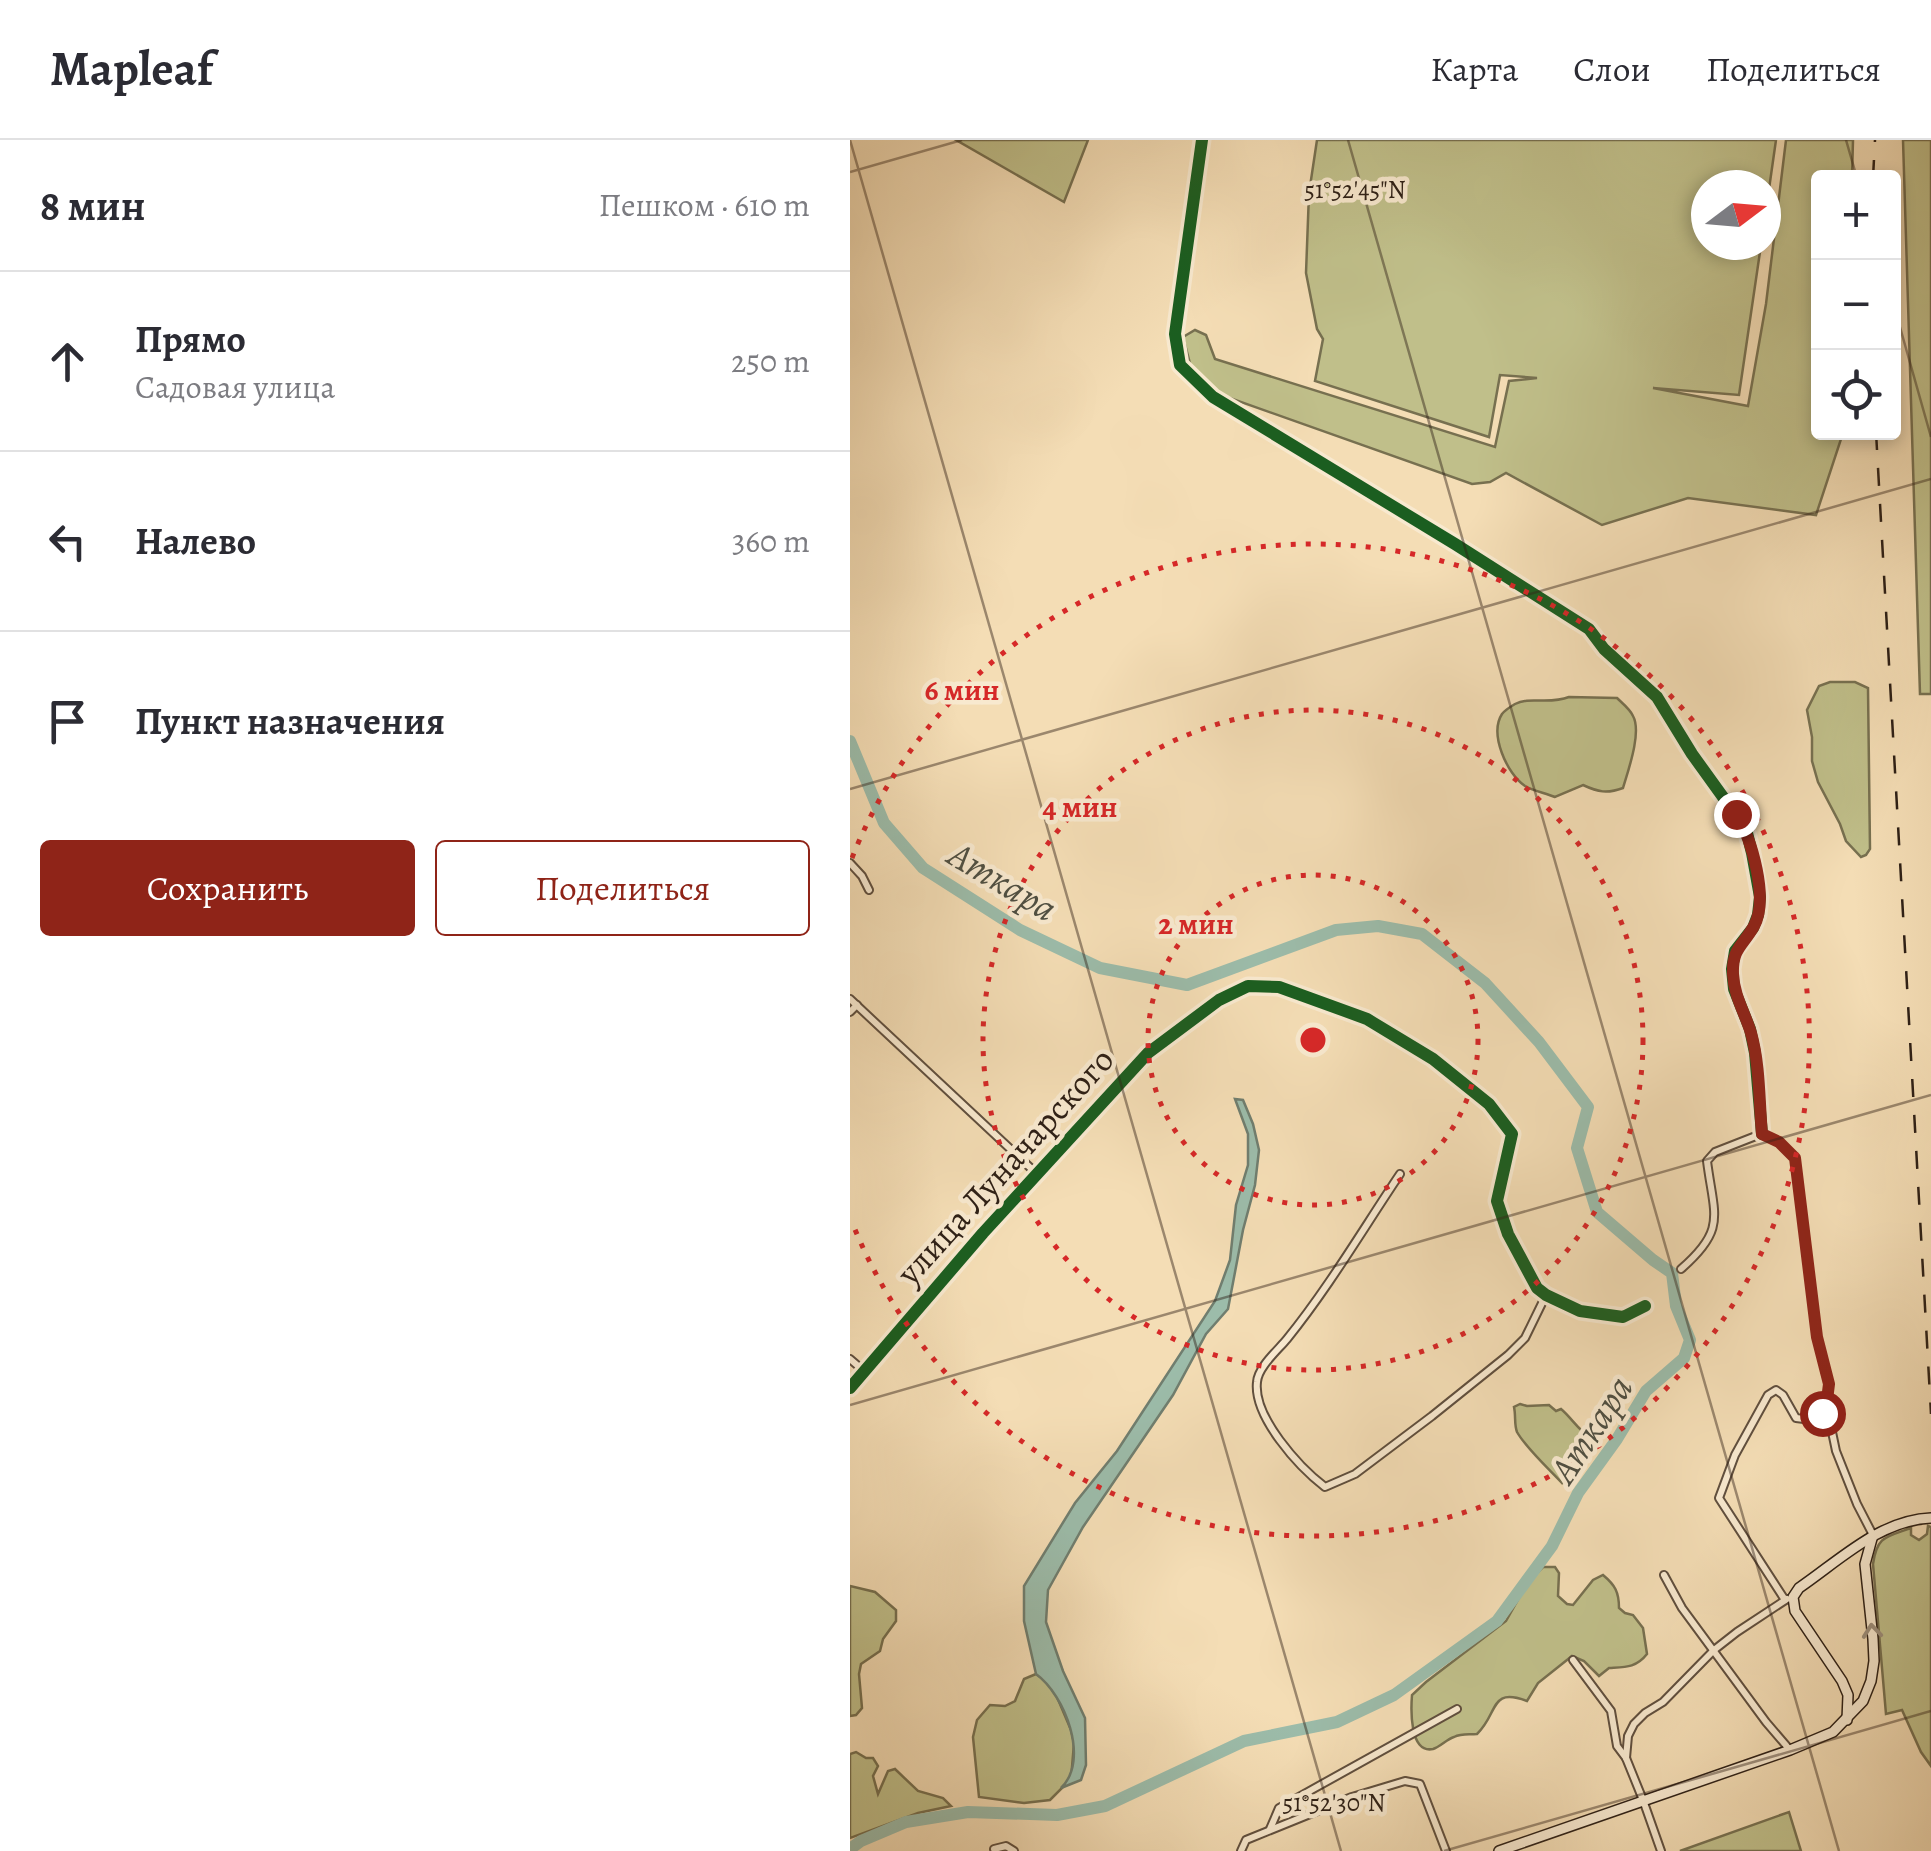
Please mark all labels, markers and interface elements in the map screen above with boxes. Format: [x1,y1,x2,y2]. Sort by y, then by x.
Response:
text: Mapleaf [50,36,213,102]
text: Карта [1430,45,1518,93]
text: Слои [1573,45,1651,93]
text: Поделиться [1706,45,1881,93]
north arrow [1691,170,1781,260]
map controls [1811,170,1901,440]
button: + [1811,170,1901,260]
text: 51°52'45"N [1304,173,1406,207]
text: 8 мин [40,177,146,234]
text: Пешком · 610 m [599,183,810,227]
button: − [1811,260,1901,350]
text: Прямо [135,313,246,365]
icon: ahead [40,334,95,389]
text: 250 m [731,339,810,383]
button: locate [1811,350,1901,440]
text: Садовая улица [135,365,335,409]
icon: left [40,514,95,569]
text: Налево [135,515,256,567]
text: 360 m [732,519,810,563]
text: 6 мин [925,670,999,710]
icon: arrive [40,694,95,749]
text: Пункт назначения [135,695,445,747]
text: 4 мин [1042,787,1118,827]
route end [1714,792,1760,838]
water label: Аткара [937,827,1067,934]
button: Сохранить [40,840,415,936]
button: Поделиться [435,840,810,936]
text: 2 мин [1158,904,1234,944]
centre of rings [1295,1022,1331,1058]
street label: улица Луначарского [885,1037,1125,1296]
water label: Аткара [1536,1365,1645,1494]
route start [1800,1391,1846,1437]
one-way arrow [1862,1622,1883,1638]
text: 51°52'30"N [1282,1786,1386,1820]

